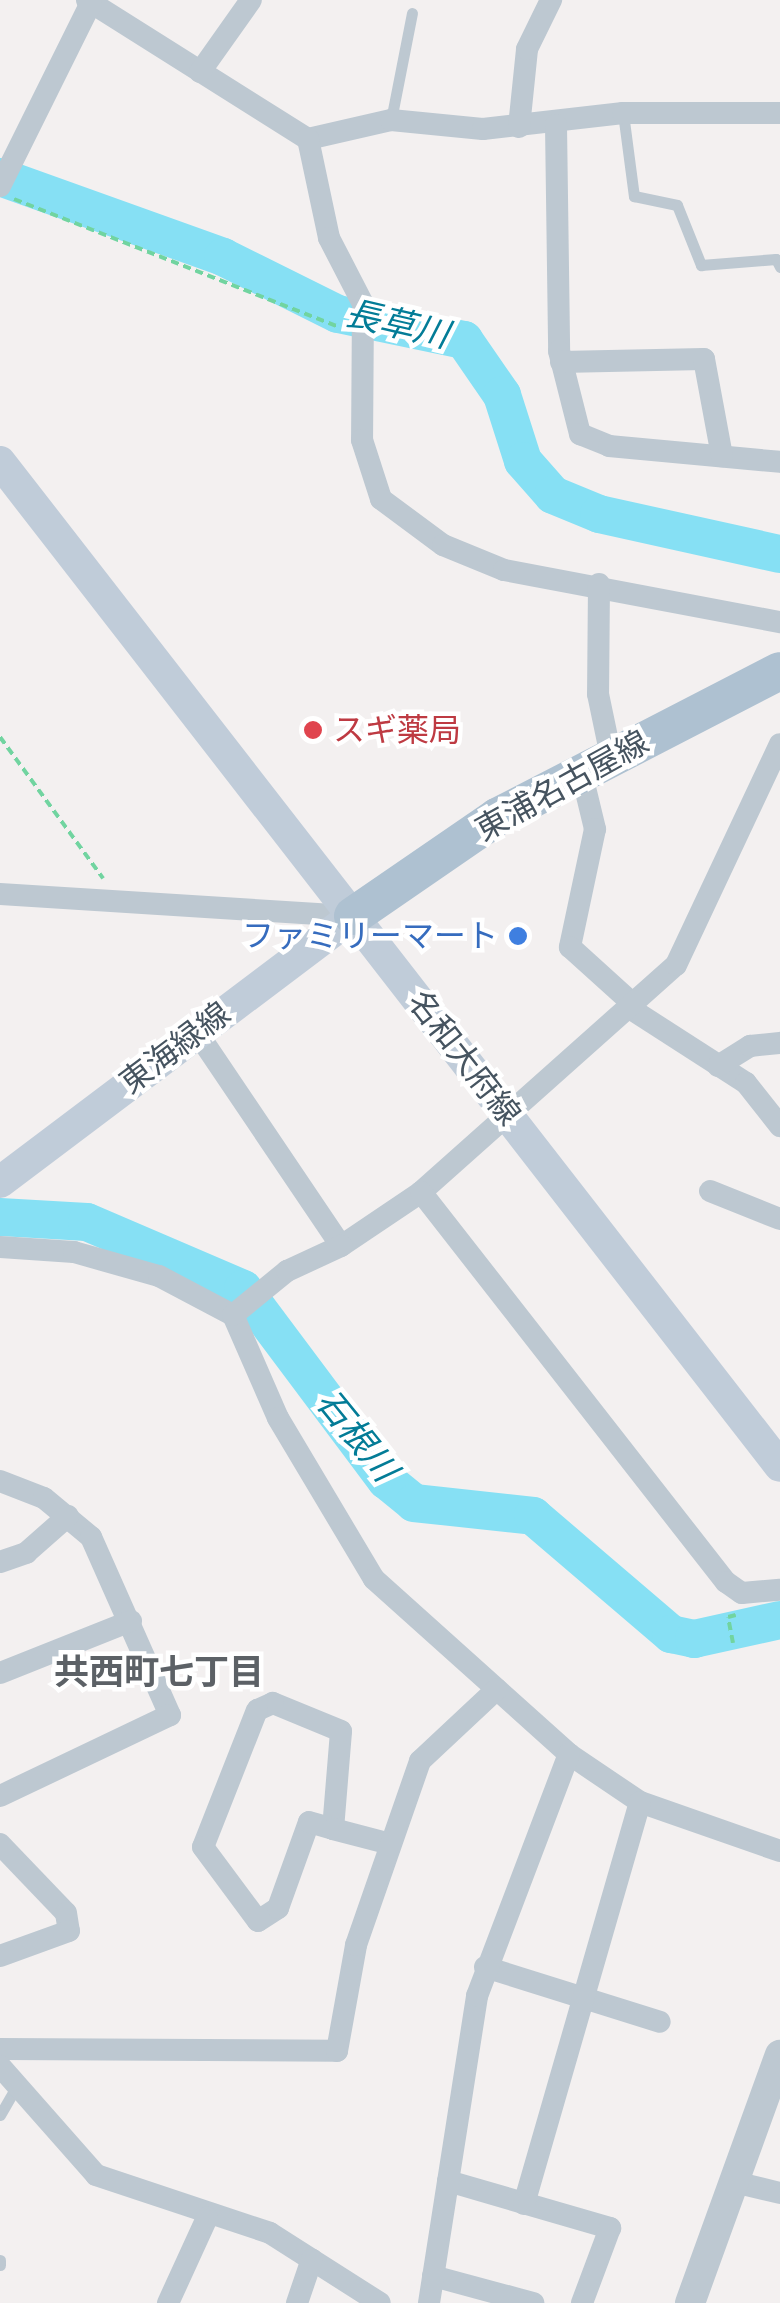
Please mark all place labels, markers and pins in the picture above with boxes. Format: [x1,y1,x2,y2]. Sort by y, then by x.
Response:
place label: スギ薬局 [333,711,461,749]
marker: スギ薬局 [302,719,324,741]
place label: ファミリーマート [242,917,498,955]
marker: ファミリーマート [507,925,529,947]

